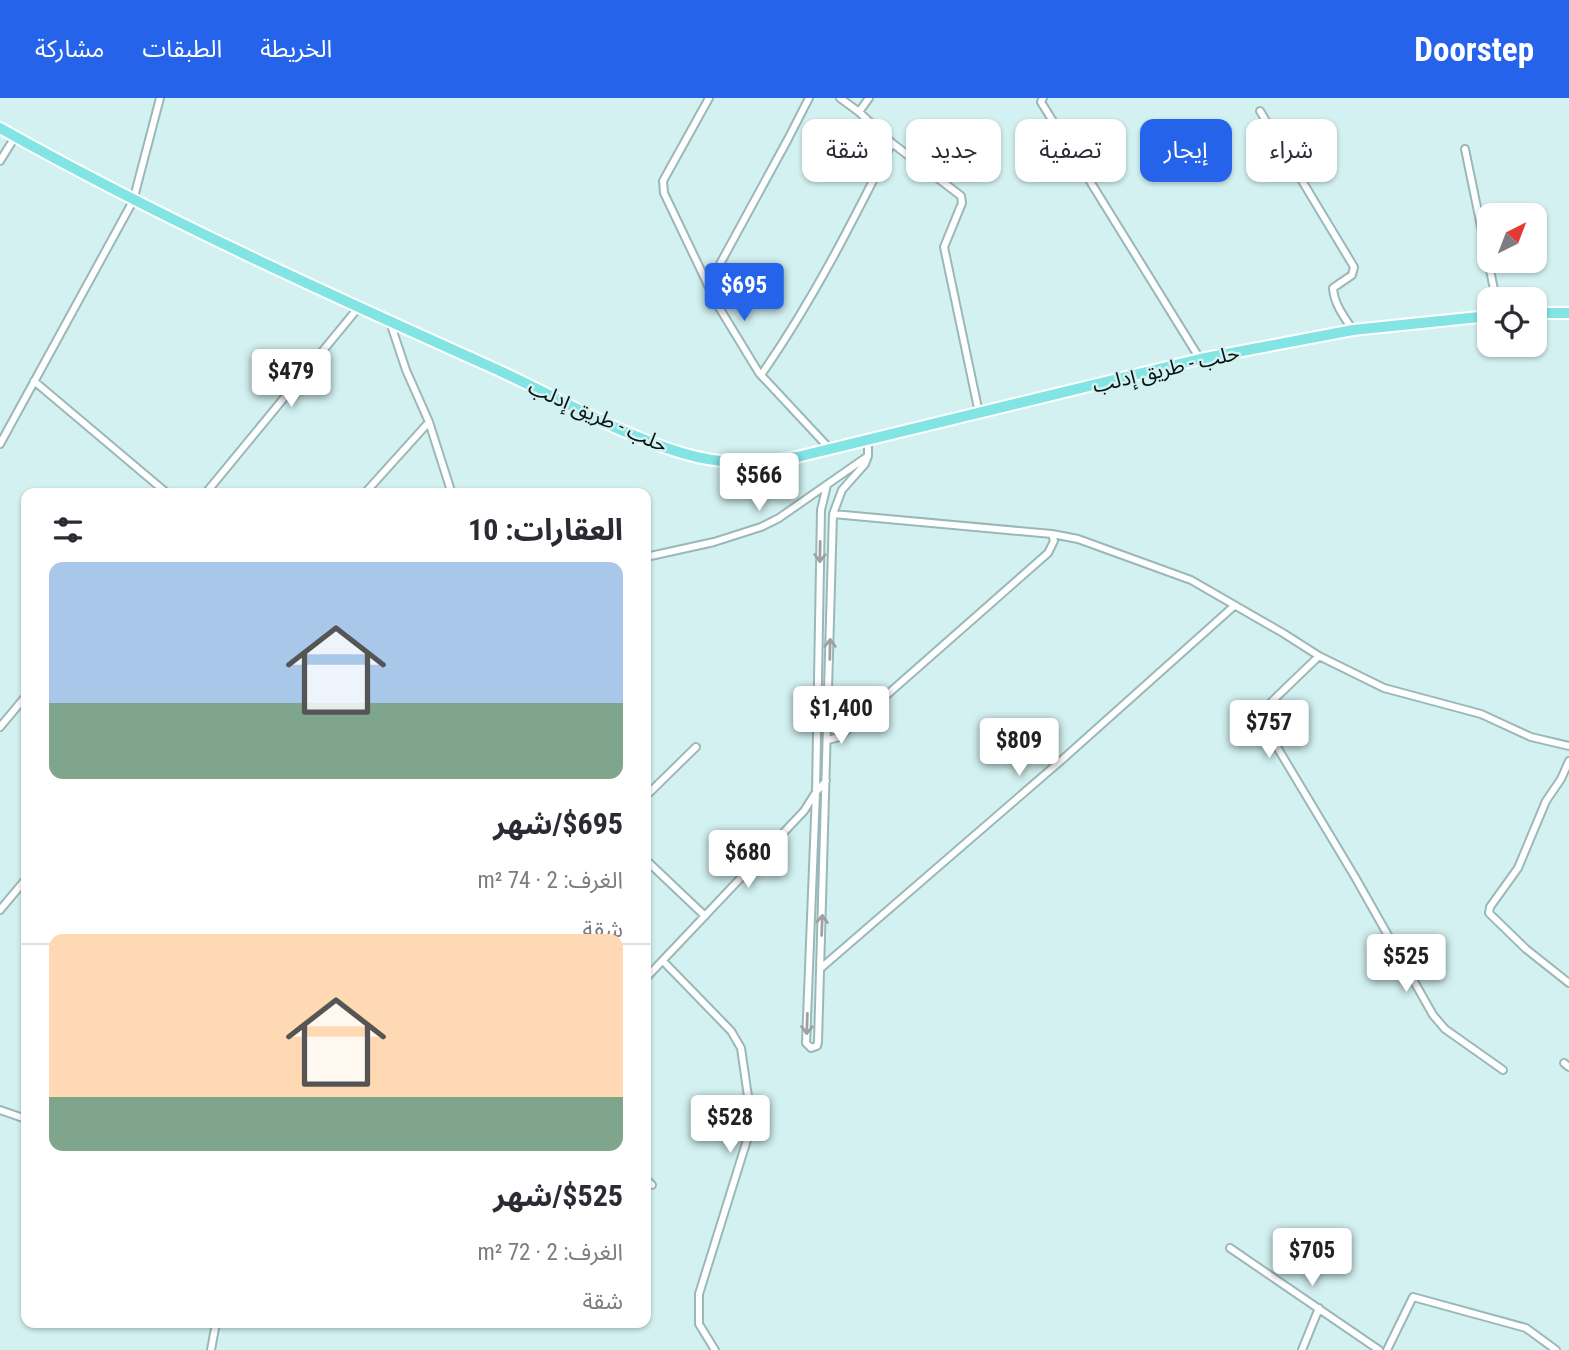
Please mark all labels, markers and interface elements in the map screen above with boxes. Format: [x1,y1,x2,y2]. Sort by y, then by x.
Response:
text: Doorstep [1414,30,1534,69]
text: مشاركة [35,35,104,63]
text: الطبقات [142,35,222,63]
text: الخريطة [260,35,332,63]
chip: شقة [802,119,892,182]
chip: جديد [906,119,1001,182]
chip: تصفية [1015,119,1126,182]
chip: إيجار [1140,119,1232,182]
chip: شراء [1246,119,1337,182]
north arrow [1477,203,1547,273]
map controls [1477,203,1547,357]
pin: $695 [703,264,785,323]
text: $695 [721,272,767,299]
button: locate [1477,287,1547,357]
street label: حلب - طريق إدلب [1090,340,1242,399]
pin: $479 [250,350,332,409]
text: $479 [268,358,314,385]
street label: حلب - طريق إدلب [524,375,671,458]
pin: $566 [718,454,800,513]
text: $566 [736,462,782,489]
icon: filters [49,511,87,549]
text: العقارات: 10 [468,512,623,547]
one-way arrow [813,540,827,563]
icon: home [273,607,399,733]
one-way arrow [823,637,836,660]
pin: $1,400 [784,686,898,746]
text: $1,400 [809,695,873,722]
pin: $757 [1228,700,1310,760]
text: $757 [1246,709,1292,736]
pin: $809 [978,718,1060,778]
text: $809 [996,727,1042,754]
text: $695/شهر [493,806,623,841]
pin: $680 [707,830,789,890]
text: $680 [725,839,771,866]
text: الغرف: 2 · 74 m² [477,867,623,894]
one-way arrow [816,914,829,937]
text: شقة [582,916,623,943]
pin: $525 [1365,934,1447,994]
text: $525 [1383,943,1429,970]
icon: home [273,979,399,1105]
one-way arrow [800,1012,813,1035]
pin: $528 [689,1096,771,1155]
text: $528 [707,1104,753,1131]
text: $525/شهر [493,1178,623,1213]
pin: $705 [1271,1228,1353,1288]
text: $705 [1289,1237,1335,1264]
text: الغرف: 2 · 72 m² [477,1239,623,1266]
text: شقة [582,1288,623,1315]

